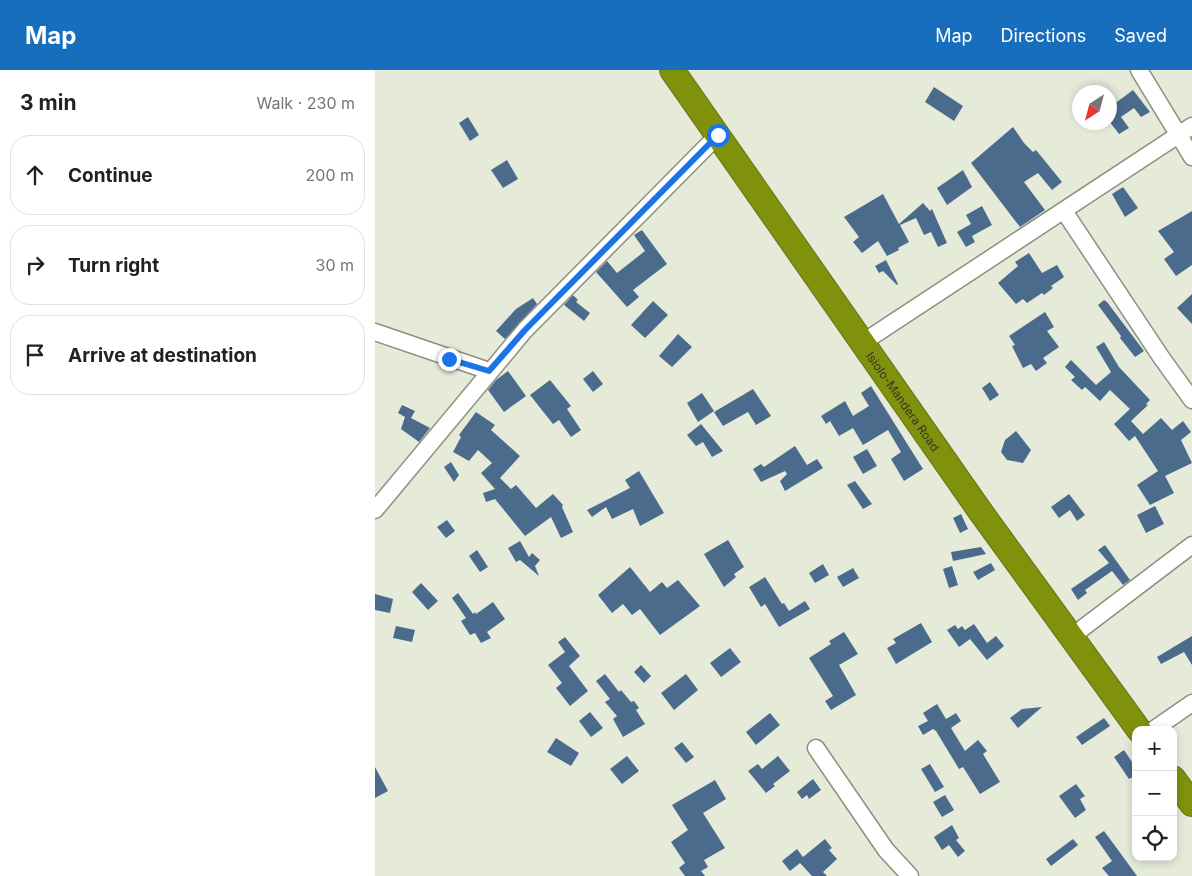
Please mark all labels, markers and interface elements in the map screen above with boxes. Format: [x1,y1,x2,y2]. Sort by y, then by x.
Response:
text: Map [25,21,76,50]
text: Map [935,25,973,46]
text: Directions [1001,25,1086,46]
text: Saved [1114,25,1167,46]
north arrow [1072,85,1117,130]
text: 3 min [20,90,76,115]
text: Walk · 230 m [257,93,355,113]
route start [707,124,730,147]
icon: ahead [21,161,49,189]
text: Continue [68,164,153,187]
text: 200 m [306,165,354,185]
icon: right [21,251,49,279]
text: Turn right [68,254,159,277]
text: 30 m [316,255,354,275]
icon: arrive [21,341,49,369]
text: Arrive at destination [68,344,257,367]
route end [438,348,461,371]
street label: Isiolo-Mandera Road [863,349,943,454]
map controls [1132,726,1177,861]
button: + [1132,726,1177,771]
button: − [1132,771,1177,816]
button: locate [1132,816,1177,861]

